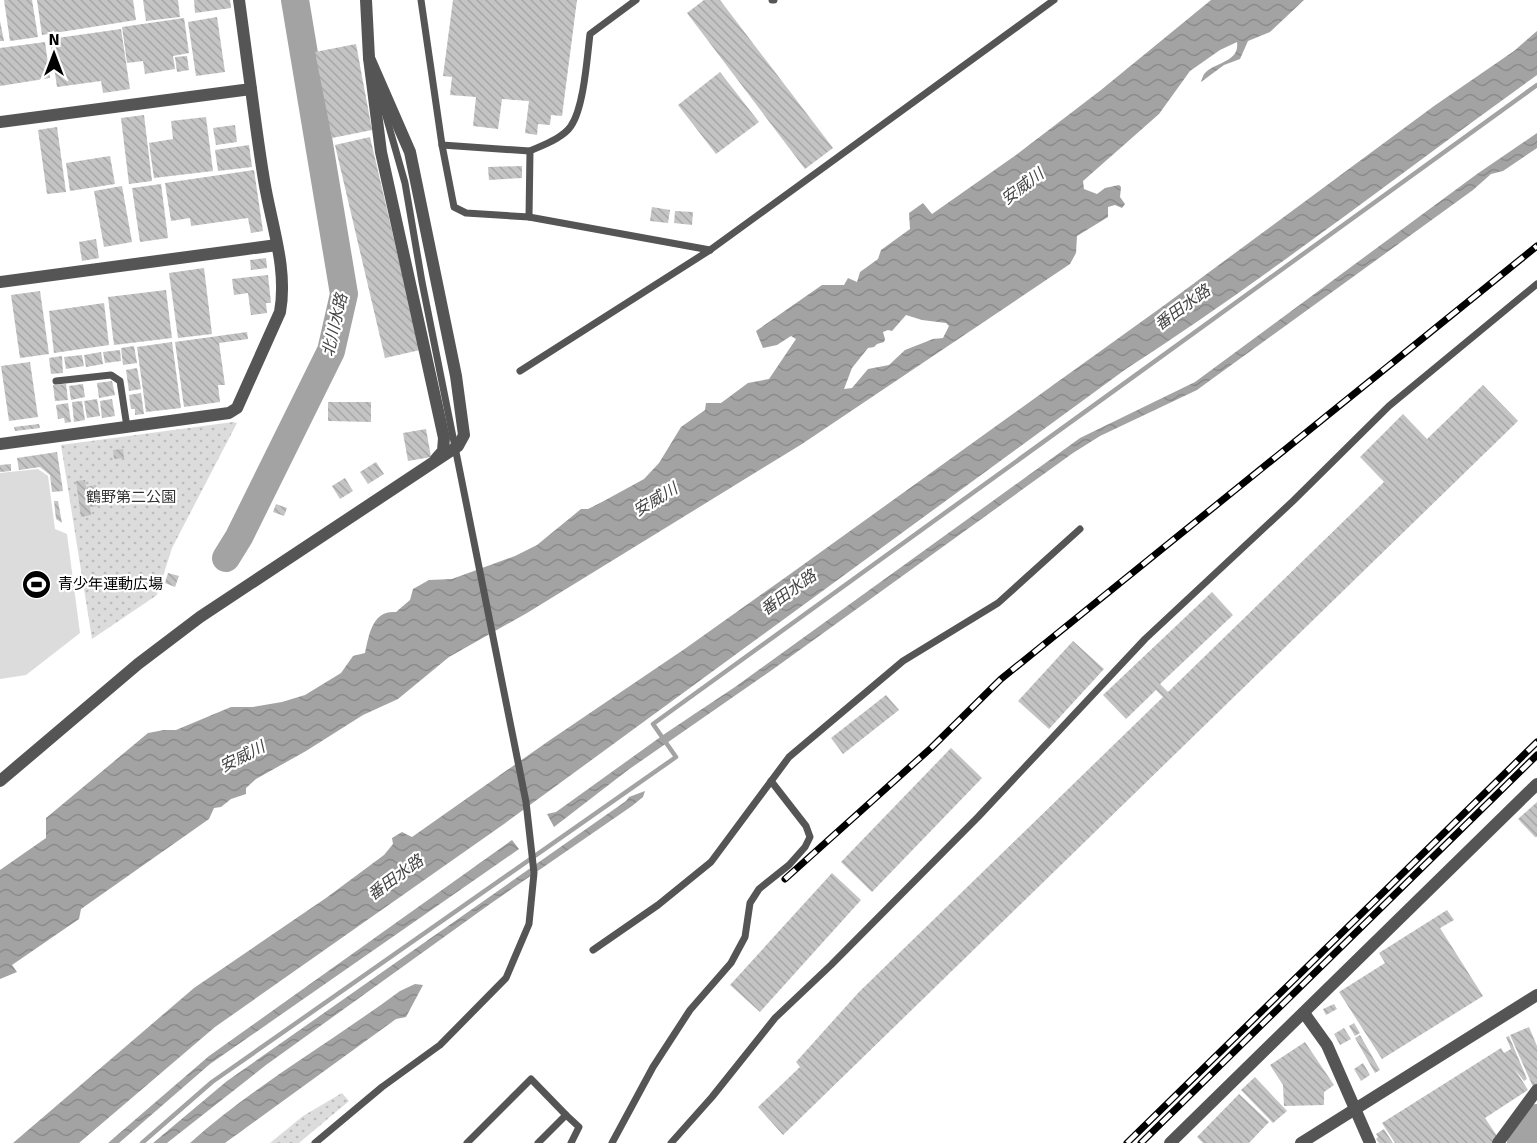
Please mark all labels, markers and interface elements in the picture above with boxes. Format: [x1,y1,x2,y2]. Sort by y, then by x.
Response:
north arrow [24,24,84,84]
text: N [48,30,60,50]
water label: 安威川 [997,163,1049,209]
water label: 番田水路 [1151,280,1216,335]
water label: 北川水路 [318,290,352,359]
water label: 安威川 [630,478,683,521]
park label: 鶴野第二公園 [86,488,176,506]
water label: 番田水路 [757,565,822,620]
sports icon: 青少年運動広場 [21,568,53,600]
place label: 青少年運動広場 [58,575,163,593]
water label: 安威川 [217,736,270,777]
water label: 番田水路 [364,850,429,905]

